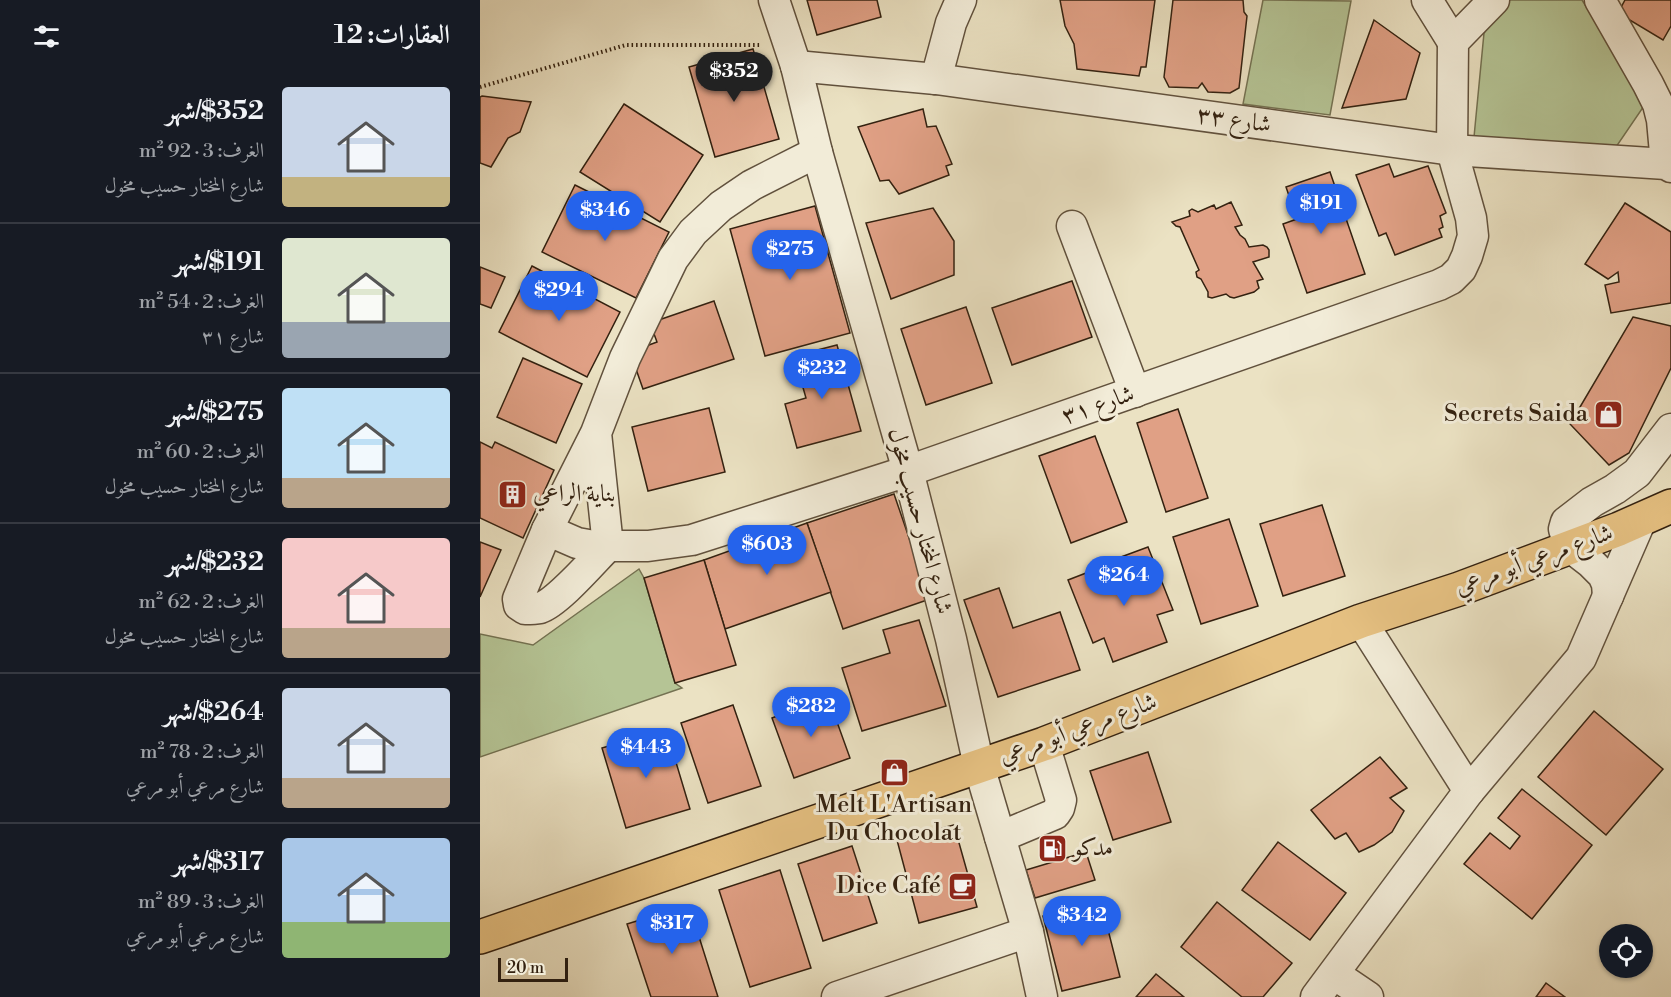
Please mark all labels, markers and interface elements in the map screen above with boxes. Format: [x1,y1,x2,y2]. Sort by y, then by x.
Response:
text: العقارات: 12 [334,19,450,51]
icon: filters [30,20,63,53]
pin: $352 [698,52,770,103]
text: $352 [710,59,758,84]
text: $352/شهر [166,95,264,127]
street label: شارع ٣٣ [1194,100,1273,144]
icon: home [330,111,402,183]
text: الغرف: 3 · 92 m² [139,139,264,164]
text: شارع المختار حسيب مخول [104,174,264,199]
pin: $191 [1285,184,1357,235]
pin: $346 [569,191,641,242]
text: $191 [1300,191,1342,216]
text: $346 [580,198,630,223]
pin: $275 [754,230,826,281]
text: $275 [766,237,814,262]
text: $191/شهر [174,246,264,278]
icon: home [330,262,402,334]
pin: $294 [523,271,595,322]
text: $294 [534,278,584,303]
text: الغرف: 2 · 54 m² [139,290,264,315]
text: شارع ٣١ [202,325,264,350]
pin: $232 [786,349,858,400]
text: $232 [798,356,846,381]
street label: شارع ٣١ [1058,379,1140,435]
text: $275/شهر [167,396,264,428]
shop icon: Secrets Saida [1593,398,1625,430]
place label: Secrets Saida [1444,399,1589,429]
icon: home [330,412,402,484]
street label: شارع المختار حسيب مخول [877,425,959,618]
text: الغرف: 2 · 60 m² [137,440,264,465]
text: شارع المختار حسيب مخول [104,475,264,500]
building icon: بناية الراعي [496,478,528,510]
place label: بناية الراعي [533,479,615,512]
street label: شارع مرعي أبو مرعي [1450,515,1618,606]
pin: $603 [731,525,803,576]
text: $603 [741,532,793,557]
text: $232/شهر [166,546,264,578]
pin: $264 [1088,556,1160,607]
icon: home [330,562,402,634]
text: $264 [1099,563,1149,588]
text: الغرف: 2 · 62 m² [139,590,264,615]
text: شارع المختار حسيب مخول [104,625,264,650]
street label: شارع مرعي أبو مرعي [994,684,1162,775]
pin: $282 [775,687,847,738]
text: $282 [786,694,836,719]
text: $264/شهر [163,696,264,728]
icon: home [330,712,402,784]
pin: $443 [610,728,682,779]
text: $443 [620,735,672,760]
text: الغرف: 2 · 78 m² [140,740,264,765]
shop icon: Melt L'Artisan Du Chocolat [878,756,910,788]
text: شارع مرعي أبو مرعي [126,775,264,800]
place label: Melt L'Artisan Du Chocolat [816,790,972,848]
fuel station icon: مدكو [1036,832,1068,864]
place label: مدكو [1071,833,1113,863]
text: $317/شهر [172,846,264,878]
icon: home [330,862,402,934]
cafe icon: Dice Café [946,870,978,902]
place label: Dice Café [836,871,941,901]
text: الغرف: 3 · 89 m² [138,890,264,915]
pin: $342 [1046,896,1118,947]
text: $342 [1057,903,1107,928]
pin: $317 [636,904,708,955]
text: $317 [650,911,694,936]
map controls [1599,924,1653,978]
button: locate [1599,924,1653,978]
text: شارع مرعي أبو مرعي [126,925,264,950]
scale bar [498,955,568,982]
text: 20 m [507,958,544,978]

